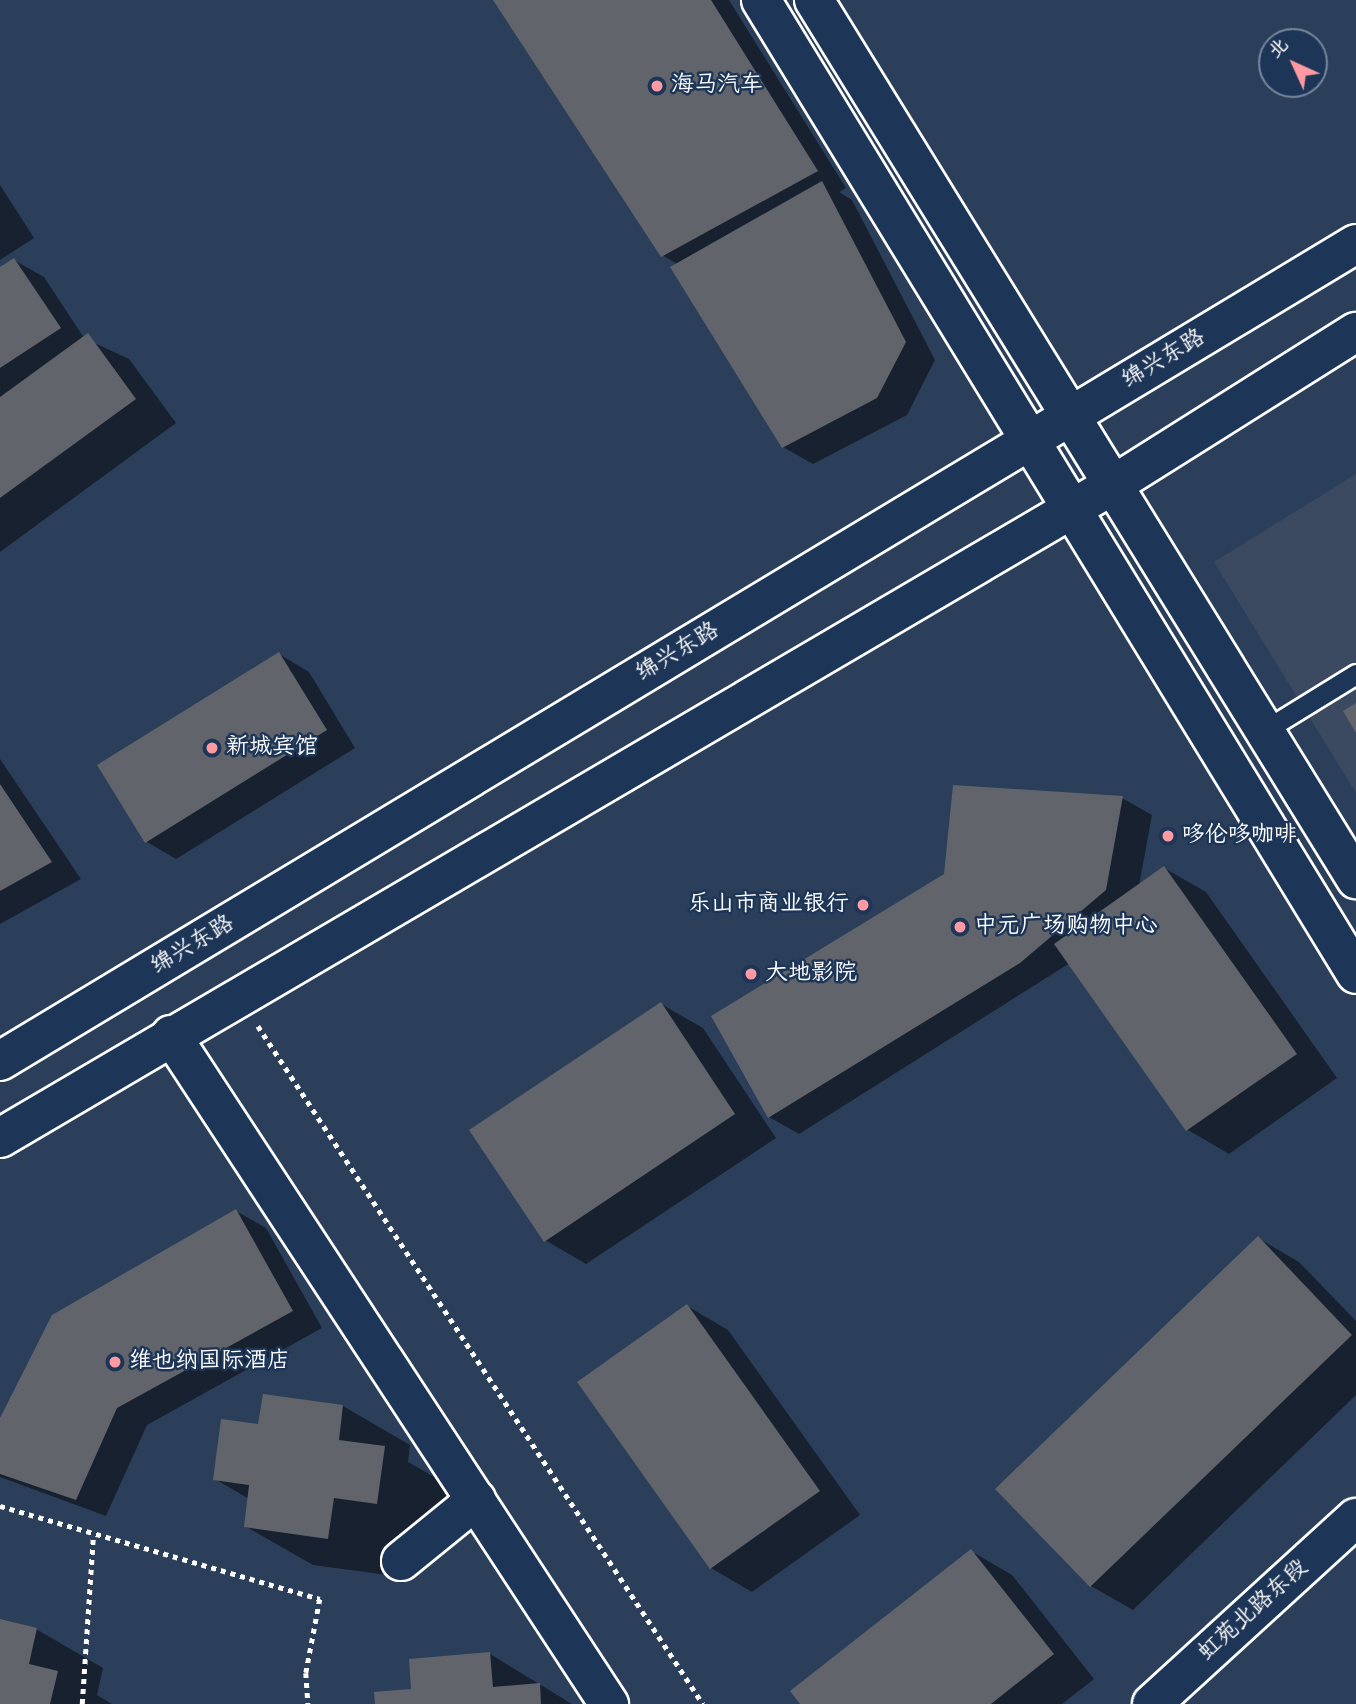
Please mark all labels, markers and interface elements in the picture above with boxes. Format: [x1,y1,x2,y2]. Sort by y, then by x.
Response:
north arrow [1258,28,1328,98]
text: 北 [1263,33,1295,65]
place label: 海马汽车 [671,72,763,100]
marker: 海马汽车 [649,78,665,94]
street label: 绵兴东路 [1117,324,1211,396]
street label: 绵兴东路 [631,617,725,689]
place label: 新城宾馆 [226,734,318,762]
marker: 新城宾馆 [204,740,220,756]
place label: 哆伦哆咖啡 [1182,822,1297,850]
marker: 哆伦哆咖啡 [1160,828,1176,844]
place label: 乐山市商业银行 [688,891,849,919]
marker: 乐山市商业银行 [855,897,871,913]
street label: 绵兴东路 [146,910,240,982]
place label: 中元广场购物中心 [974,913,1158,941]
marker: 中元广场购物中心 [952,919,968,935]
place label: 大地影院 [765,960,857,988]
marker: 大地影院 [743,966,759,982]
place label: 维也纳国际酒店 [129,1348,290,1376]
marker: 维也纳国际酒店 [107,1354,123,1370]
street label: 虹苑北路东段 [1193,1555,1315,1667]

